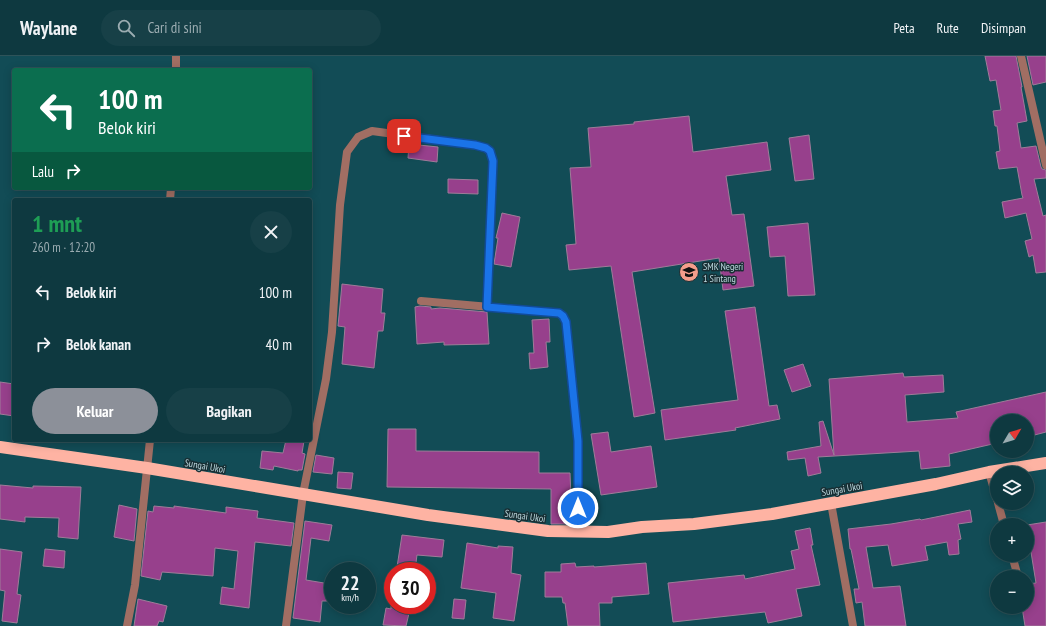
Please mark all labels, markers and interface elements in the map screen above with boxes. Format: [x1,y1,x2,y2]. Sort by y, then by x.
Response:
search box [101,10,381,46]
text: Waylane [20,16,77,40]
icon: search [115,17,137,39]
text: Cari di sini [147,18,202,37]
text: Peta [893,19,915,37]
text: Rute [937,19,959,37]
text: Disimpan [981,19,1026,37]
text: 100 m [98,80,162,117]
icon: left [32,84,84,136]
text: Belok kiri [98,116,156,139]
pin [387,119,421,153]
icon: arrive [393,125,415,147]
icon: right [62,160,84,182]
text: Lalu [32,162,54,181]
text: 1 mnt [32,208,82,239]
button: close [250,211,292,253]
text: 260 m · 12:20 [32,239,95,256]
place label: SMK Negeri 1 Sintang [703,260,743,285]
school or university icon: SMK Negeri 1 Sintang [678,261,700,283]
icon: left [32,281,54,303]
text: Belok kiri [66,283,116,302]
text: 100 m [259,283,292,302]
icon: right [32,333,54,355]
text: Belok kanan [66,335,131,354]
text: 40 m [266,335,292,354]
button: Keluar [32,388,158,434]
button: Bagikan [166,388,292,434]
north arrow [990,414,1034,458]
map controls [990,414,1034,614]
street label: Sungai Ukoi [184,456,226,476]
button: layers [990,466,1034,510]
street label: Sungai Ukoi [821,479,863,499]
position arrow [557,487,599,529]
street label: Sungai Ukoi [504,507,546,525]
button: + [990,518,1034,562]
speed limit sign: 30 [384,562,436,614]
text: 22 [340,570,360,596]
button: − [990,570,1034,614]
text: km/h [341,591,359,604]

